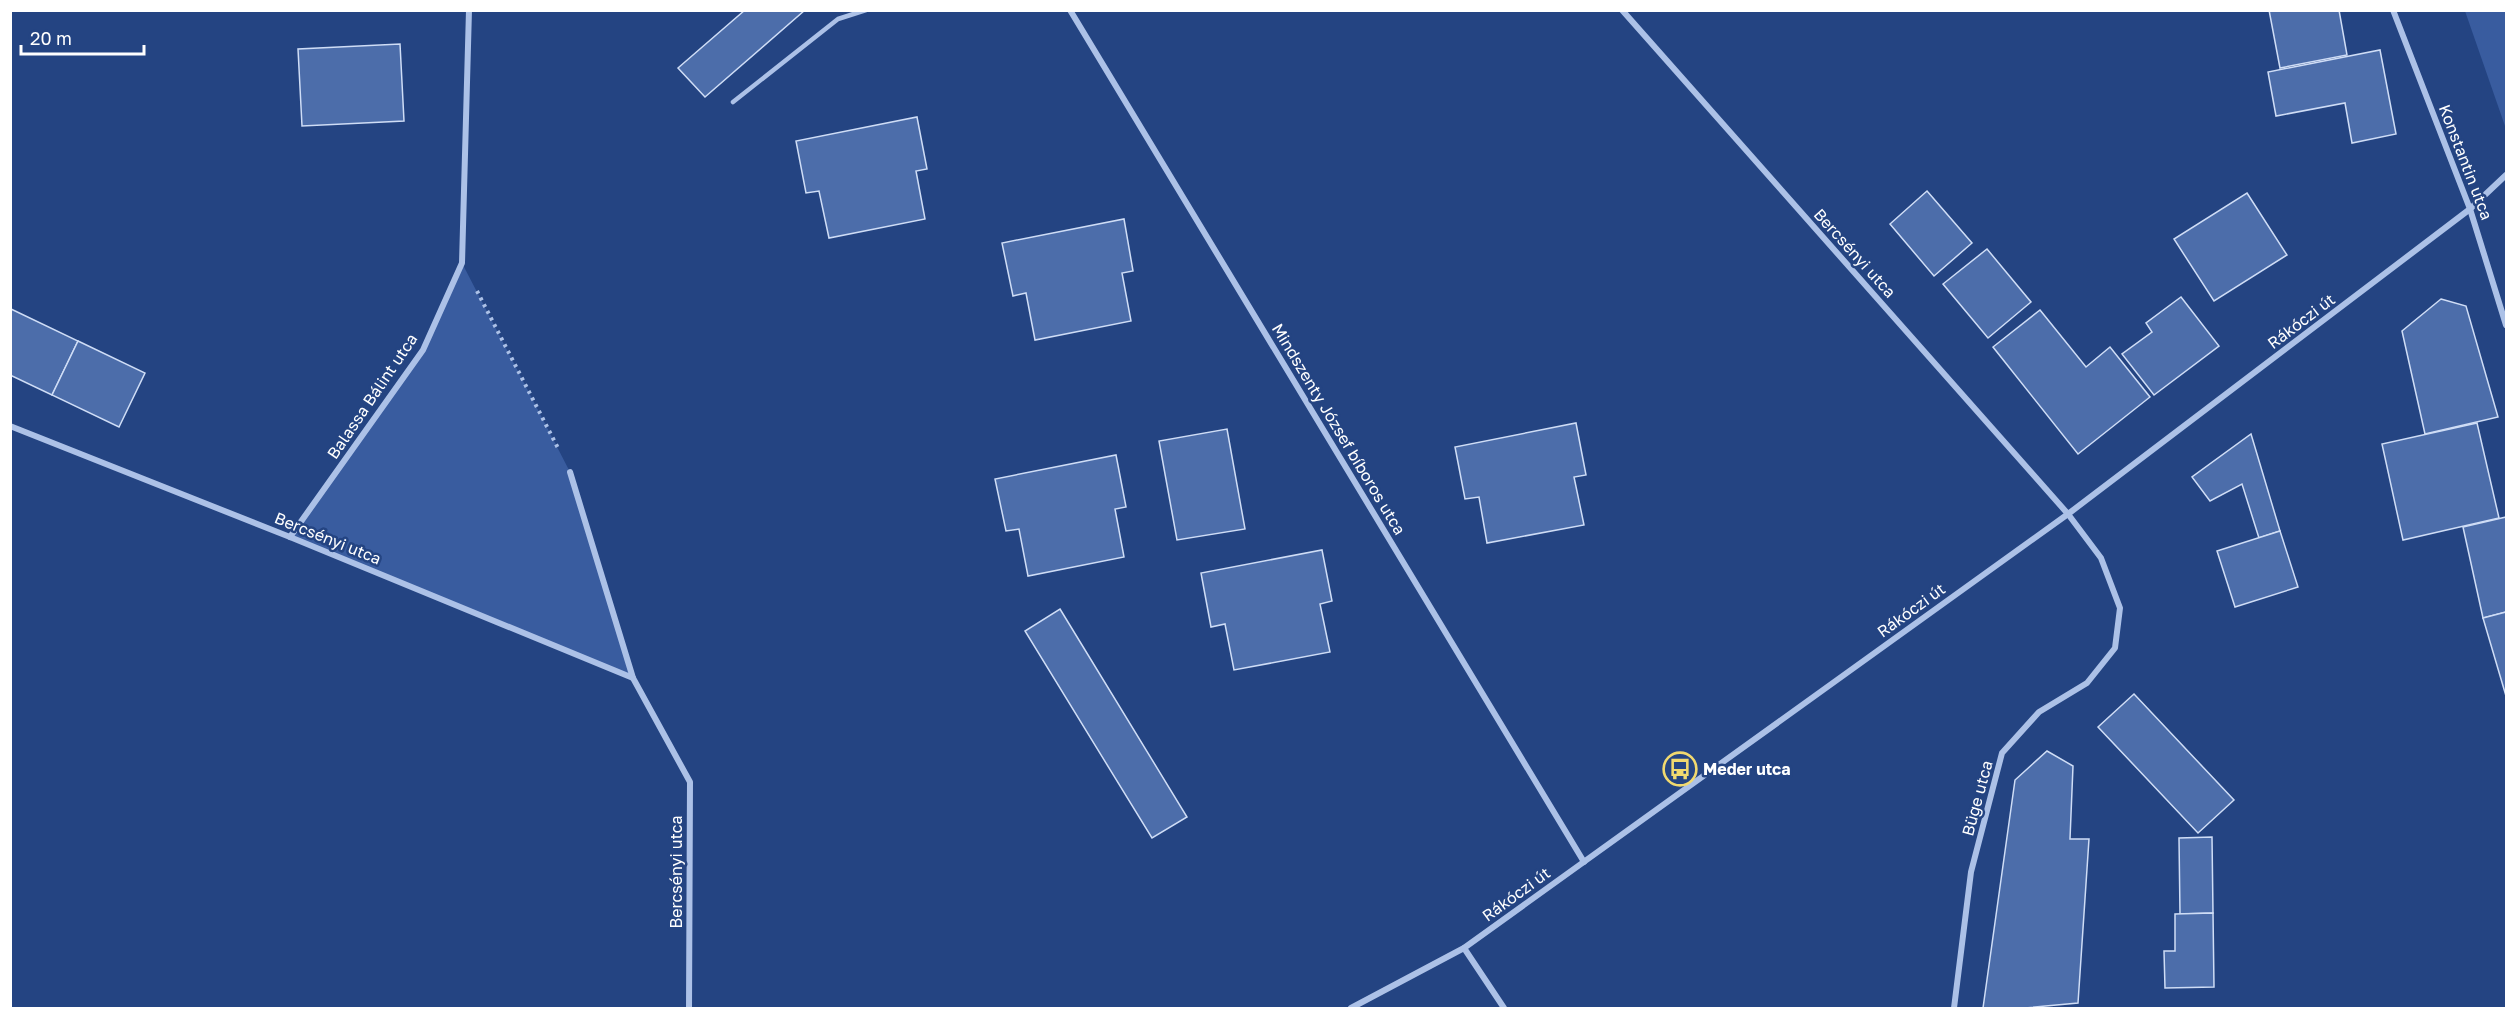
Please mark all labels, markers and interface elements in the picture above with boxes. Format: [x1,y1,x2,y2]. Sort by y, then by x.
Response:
scale bar [21,18,144,56]
text: 20 m [30,27,72,49]
street label: Konstantin utca [2435,101,2497,223]
street label: Bercsényi utca [1810,204,1900,302]
street label: Rákóczi út [2263,289,2339,353]
street label: Mindszenty József bíboros utca [1268,320,1410,538]
street label: Balassa Bálint utca [323,329,421,463]
street label: Bercsényi utca [272,508,384,568]
street label: Rákóczi út [1873,579,1949,641]
bus stop icon: Meder utca [1662,751,1698,787]
street label: Büge utca [1957,758,1997,838]
place label: Meder utca [1703,759,1791,779]
street label: Bercsényi utca [666,815,686,929]
street label: Rákóczi út [1478,863,1554,925]

